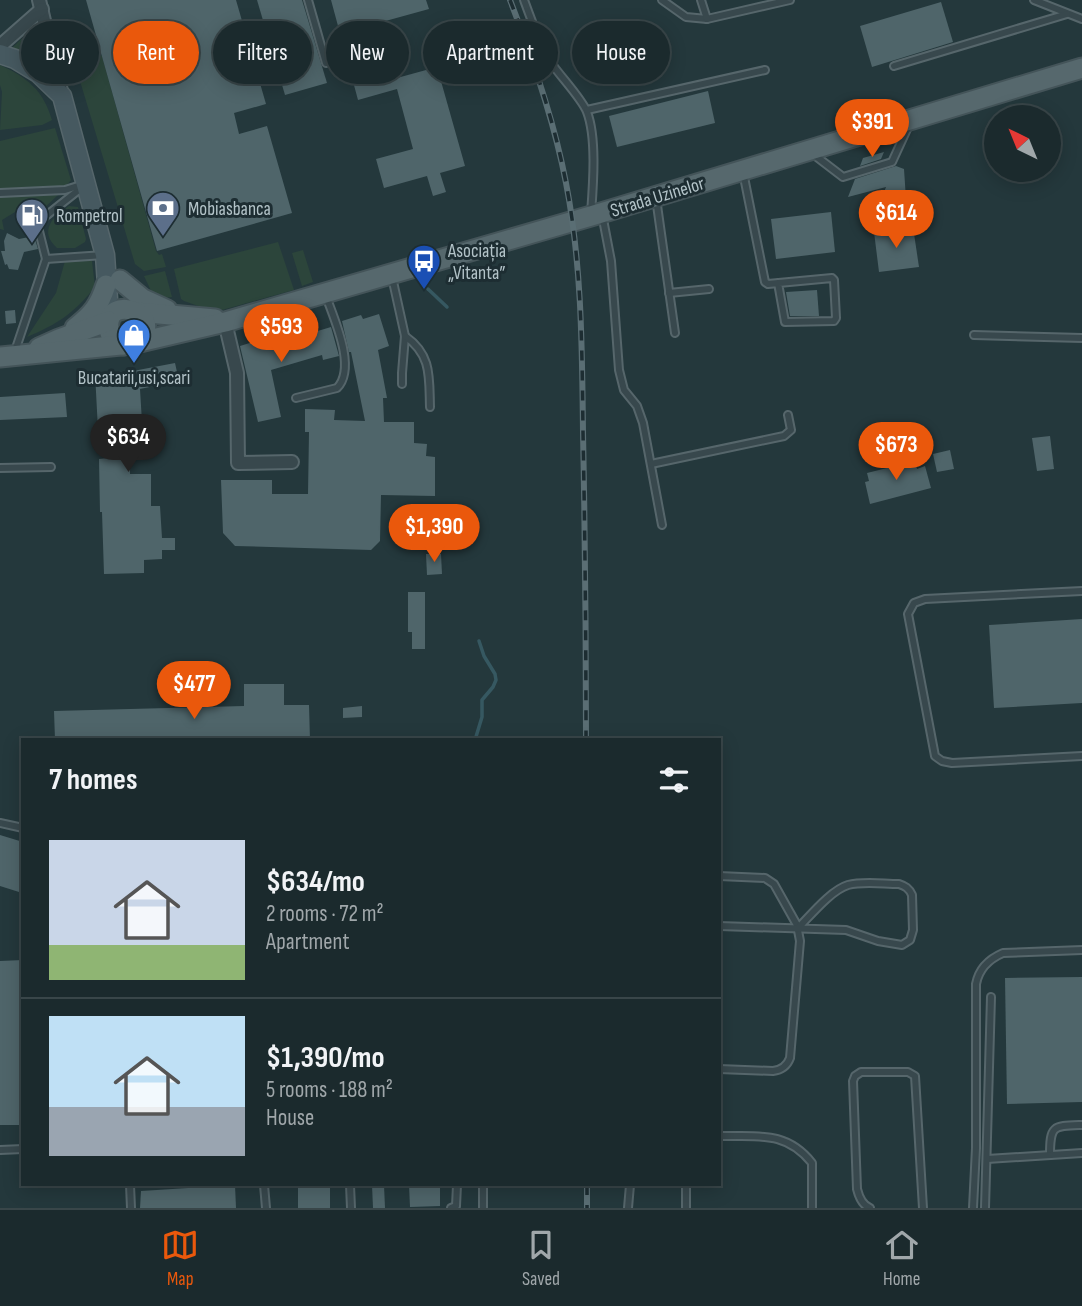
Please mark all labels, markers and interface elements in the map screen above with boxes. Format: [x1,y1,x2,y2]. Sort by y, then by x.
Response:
chip: Buy [21,21,99,84]
chip: Rent [113,21,199,84]
chip: Filters [213,21,312,84]
chip: New [326,21,409,84]
chip: Apartment [423,21,558,84]
chip: House [572,21,670,84]
pin: $391 [831,100,913,159]
north arrow [984,105,1060,182]
map controls [984,105,1061,182]
text: $391 [851,108,893,136]
street label: Strada Uzinelor [608,172,708,223]
bank icon: Mobiasbanca [144,189,182,238]
pin: $614 [855,190,937,250]
fuel station icon: Rompetrol [13,196,51,245]
place label: Mobiasbanca [188,198,271,221]
text: $614 [875,199,917,227]
place label: Rompetrol [56,205,122,228]
place label: Asociația „Vitanta” [447,240,506,285]
bus stop icon: Asociația „Vitanta” [405,242,443,291]
pin: $593 [240,304,322,364]
text: $593 [259,313,303,341]
shop icon: Bucatarii,usi,scari [115,316,153,365]
place label: Bucatarii,usi,scari [78,367,190,390]
pin: $634 [87,414,169,474]
pin: $673 [855,422,937,482]
text: $634 [106,423,150,451]
text: $673 [875,431,917,459]
pin: $1,390 [377,504,491,564]
text: $1,390 [405,513,463,541]
pin: $477 [153,662,235,721]
text: $477 [173,670,215,698]
icon: filters [655,761,693,799]
text: 7 homes [49,762,137,798]
text: $634/mo [266,864,365,900]
icon: home [105,868,189,952]
text: 2 rooms · 72 m² [266,900,384,928]
text: Apartment [266,928,350,956]
text: $1,390/mo [266,1040,385,1076]
icon: home [105,1044,189,1128]
text: 5 rooms · 188 m² [266,1076,393,1104]
text: House [266,1104,314,1132]
tab: Map [161,1226,199,1291]
tab: Saved [522,1226,560,1291]
tab: Home [883,1226,921,1291]

